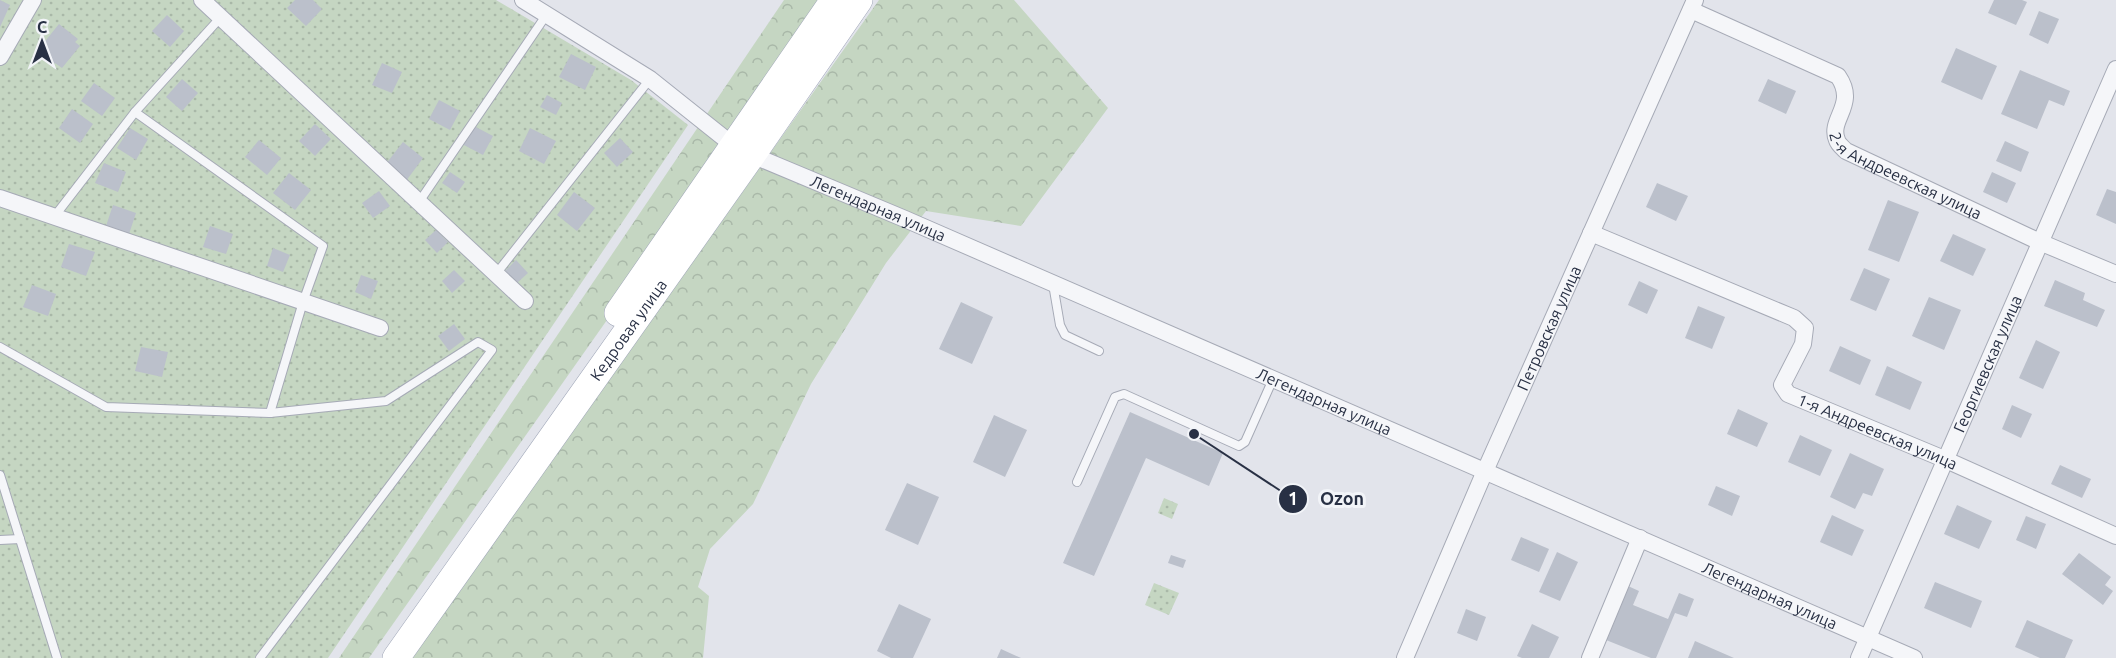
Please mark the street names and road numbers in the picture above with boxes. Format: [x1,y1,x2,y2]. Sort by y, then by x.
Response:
street label: 2-я Андреевская улица [1826,130,1985,222]
street label: Легендарная улица [808,171,949,245]
street label: Петровская улица [1513,263,1584,393]
street label: Кедровая улица [586,276,670,384]
street label: Георгиевская улица [1950,293,2025,435]
street label: Легендарная улица [1254,364,1394,439]
street label: 1-я Андреевская улица [1795,390,1960,473]
street label: Легендарная улица [1700,558,1840,632]

